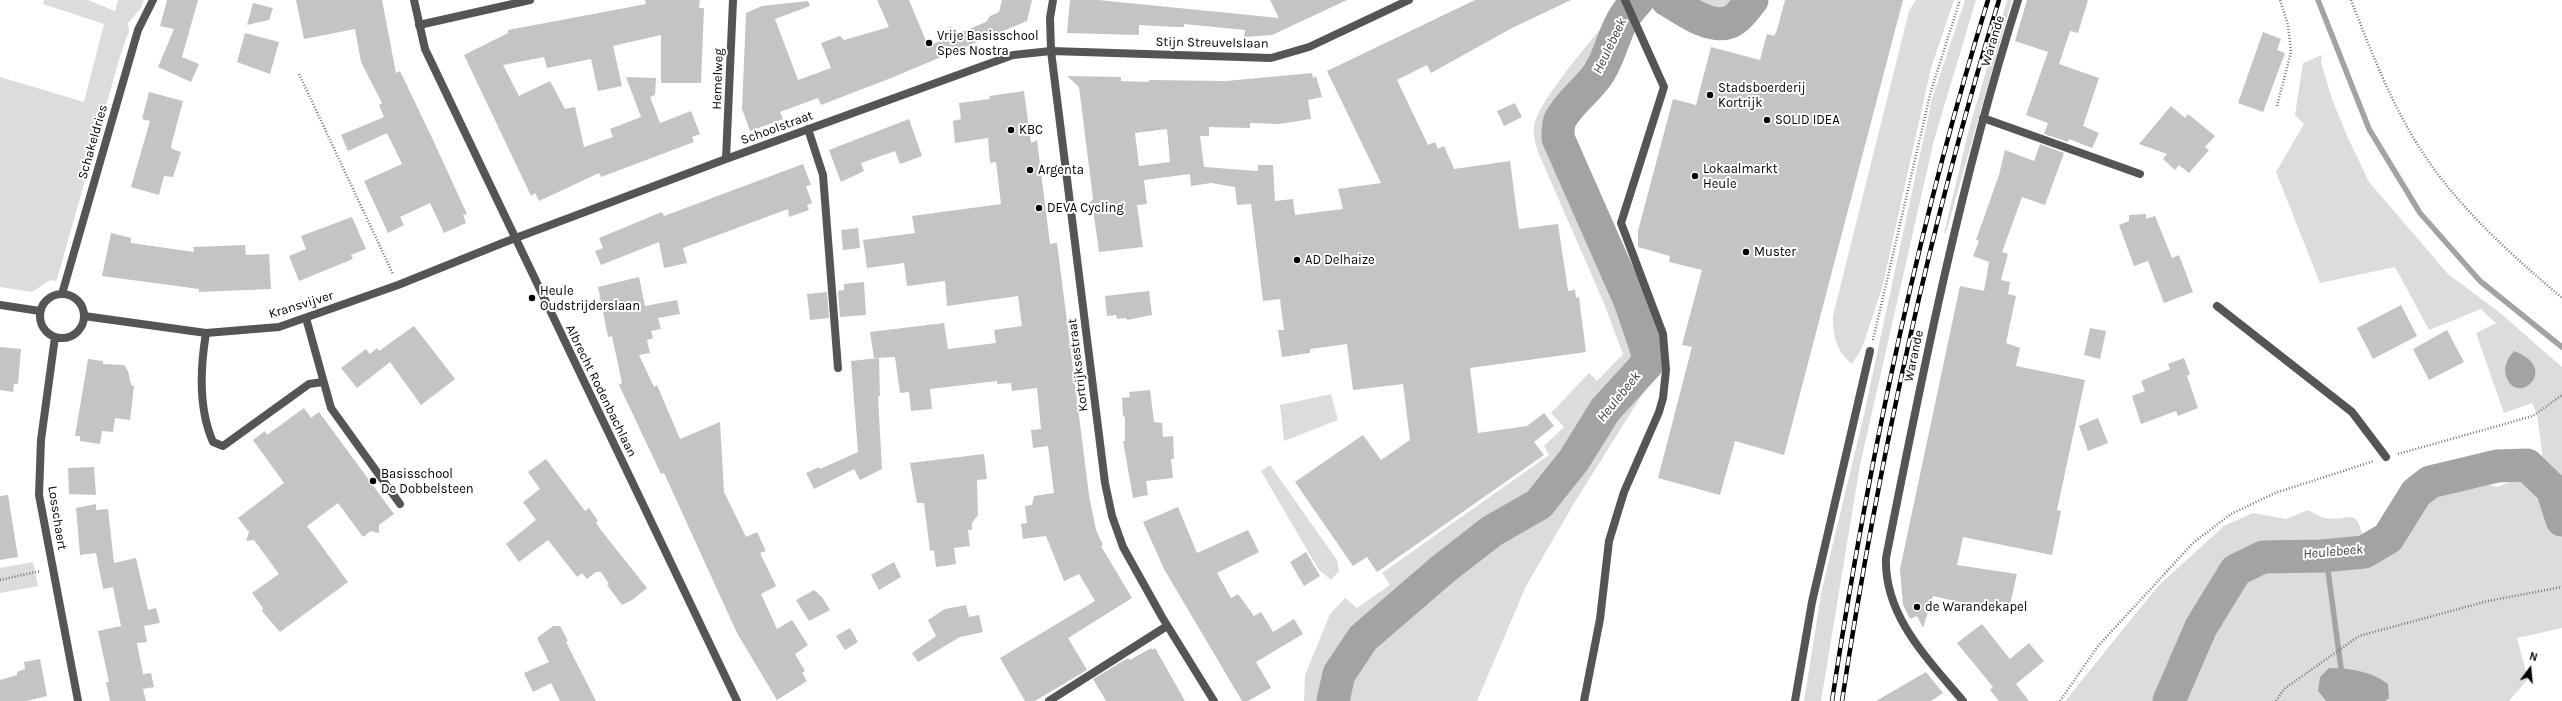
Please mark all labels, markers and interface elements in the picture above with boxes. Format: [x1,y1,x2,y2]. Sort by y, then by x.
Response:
street label: Warande [1978,14,2008,68]
water label: Heulebeek [1589,15,1631,77]
place label: Vrije Basisschool Spes Nostra [937,28,1039,59]
street label: Stijn Streuvelslaan [1155,34,1269,52]
marker: Vrije Basisschool Spes Nostra [924,38,934,48]
street label: Hemelweg [709,48,727,110]
place label: Stadsboerderij Kortrijk [1718,80,1806,111]
marker: Stadsboerderij Kortrijk [1705,90,1715,100]
street label: Schakeldries [75,103,111,181]
street label: Schoolstraat [739,108,815,148]
place label: SOLID IDEA [1775,112,1840,128]
marker: SOLID IDEA [1762,115,1772,125]
place label: KBC [1019,122,1043,138]
marker: KBC [1006,125,1016,135]
place label: Lokaalmarkt Heule [1703,161,1778,192]
place label: Argenta [1038,162,1084,178]
marker: Argenta [1025,165,1035,175]
marker: Lokaalmarkt Heule [1690,171,1700,181]
place label: DEVA Cycling [1047,200,1124,216]
marker: DEVA Cycling [1034,203,1044,213]
place label: Muster [1754,244,1796,260]
marker: Muster [1741,247,1751,257]
place label: AD Delhaize [1305,252,1375,268]
marker: AD Delhaize [1292,255,1302,265]
place label: Heule Oudstrijderslaan [540,283,640,314]
street label: Kransvijver [267,288,335,322]
marker: Heule Oudstrijderslaan [527,293,537,303]
street label: Kortrijksestraat [1065,318,1091,412]
street label: Albrecht Rodenbachlaan [562,322,640,460]
street label: Warande [1901,329,1927,383]
water label: Heulebeek [1594,368,1644,426]
place label: Basisschool De Dobbelsteen [381,466,474,497]
marker: Basisschool De Dobbelsteen [368,476,378,486]
street label: Losschaert [44,485,70,551]
water label: Heulebeek [2302,541,2364,563]
place label: de Warandekapel [1925,599,2027,615]
marker: de Warandekapel [1912,602,1922,612]
north arrow [2510,649,2550,689]
text: N [2528,650,2539,664]

